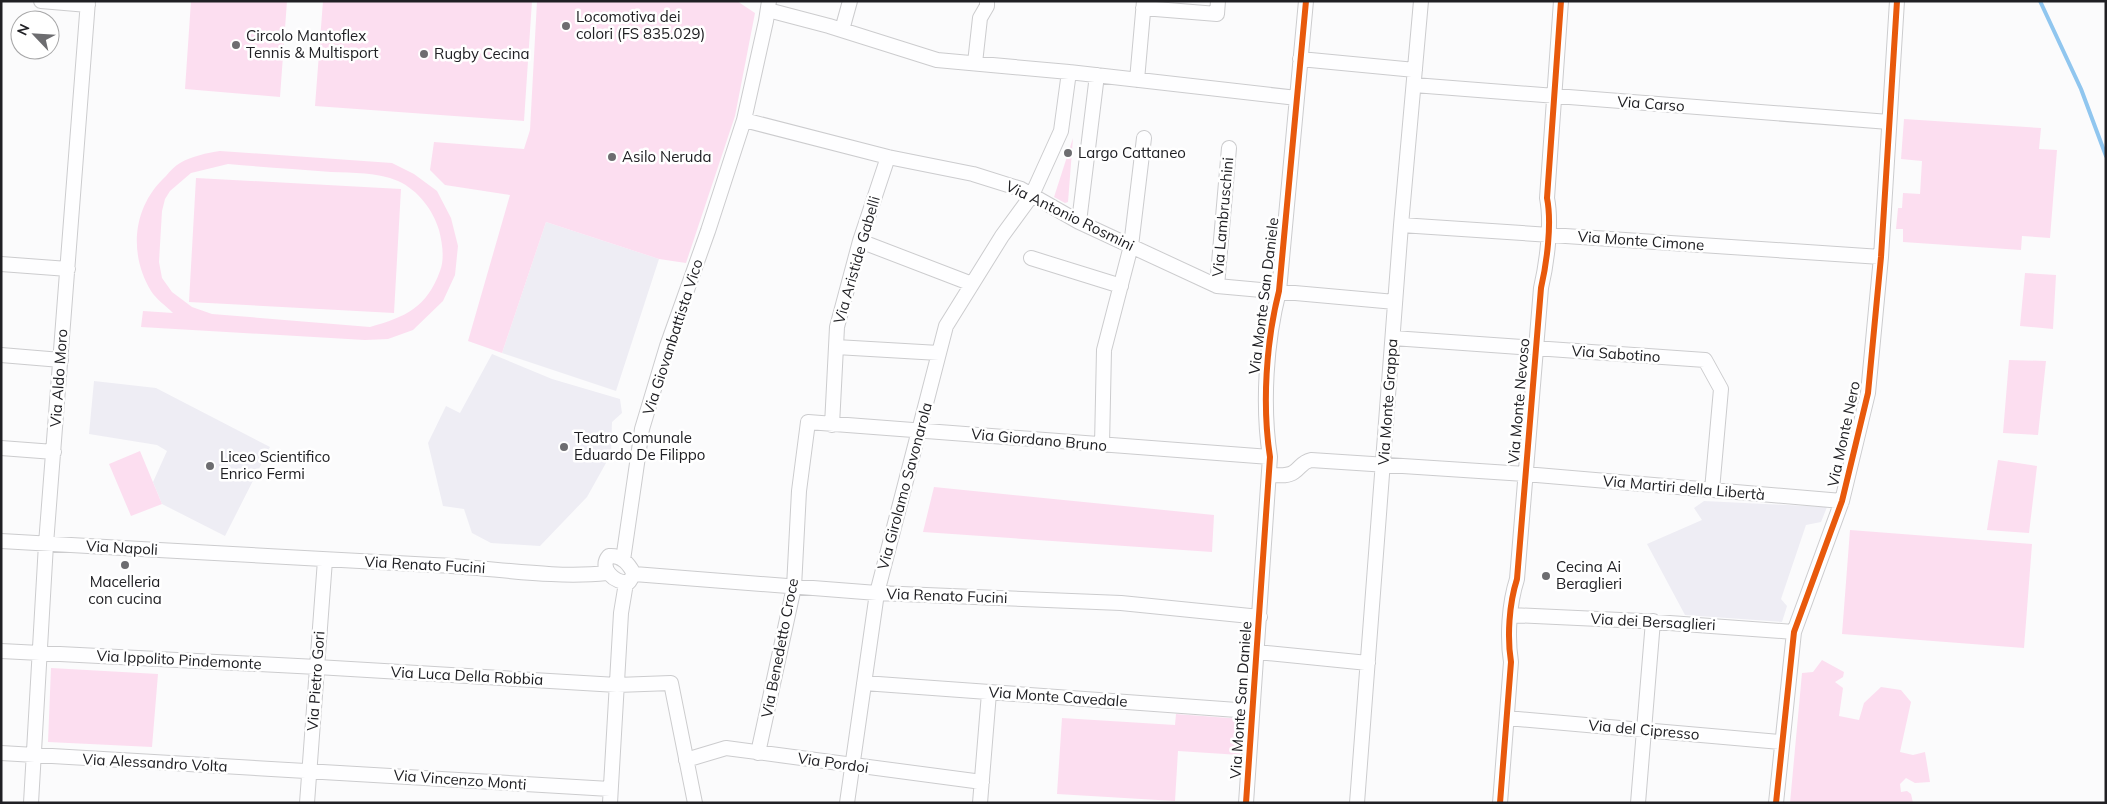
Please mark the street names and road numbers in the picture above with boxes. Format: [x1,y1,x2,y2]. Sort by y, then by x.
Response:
street label: Via Carso [1617,92,1685,115]
street label: Via Lambruschini [1208,156,1237,278]
street label: Via Antonio Rosmini [1003,176,1138,255]
street label: Via Aristide Gabelli [829,194,884,326]
street label: Via Monte San Daniele [1244,216,1283,375]
street label: Via Monte Cimone [1577,227,1705,254]
street label: Via Giovanbattista Vico [638,256,707,417]
street label: Via Aldo Moro [46,328,71,428]
street label: Via Monte Nevoso [1504,337,1533,465]
street label: Via Monte Grappa [1374,338,1401,466]
street label: Via Sabotino [1571,341,1661,366]
street label: Via Monte Nero [1823,379,1864,489]
street label: Via Girolamo Savonarola [873,400,936,572]
street label: Via Giordano Bruno [970,424,1108,455]
street label: Via Martiri della Libertà [1602,471,1766,504]
street label: Via Napoli [86,536,158,559]
street label: Via Renato Fucini [364,552,486,577]
street label: Via Benedetto Croce [757,577,802,719]
street label: Via Renato Fucini [886,584,1008,607]
street label: Via dei Bersaglieri [1590,609,1716,634]
street label: Via Monte San Daniele [1226,621,1255,779]
street label: Via Pietro Gori [303,630,328,732]
street label: Via Ippolito Pindemonte [96,646,262,673]
street label: Via Luca Della Robbia [390,662,544,689]
street label: Via Monte Cavedale [988,682,1128,711]
street label: Via del Cipresso [1588,715,1700,744]
street label: Via Pordoi [796,748,870,777]
street label: Via Alessandro Volta [82,749,228,776]
street label: Via Vincenzo Monti [393,765,527,794]

